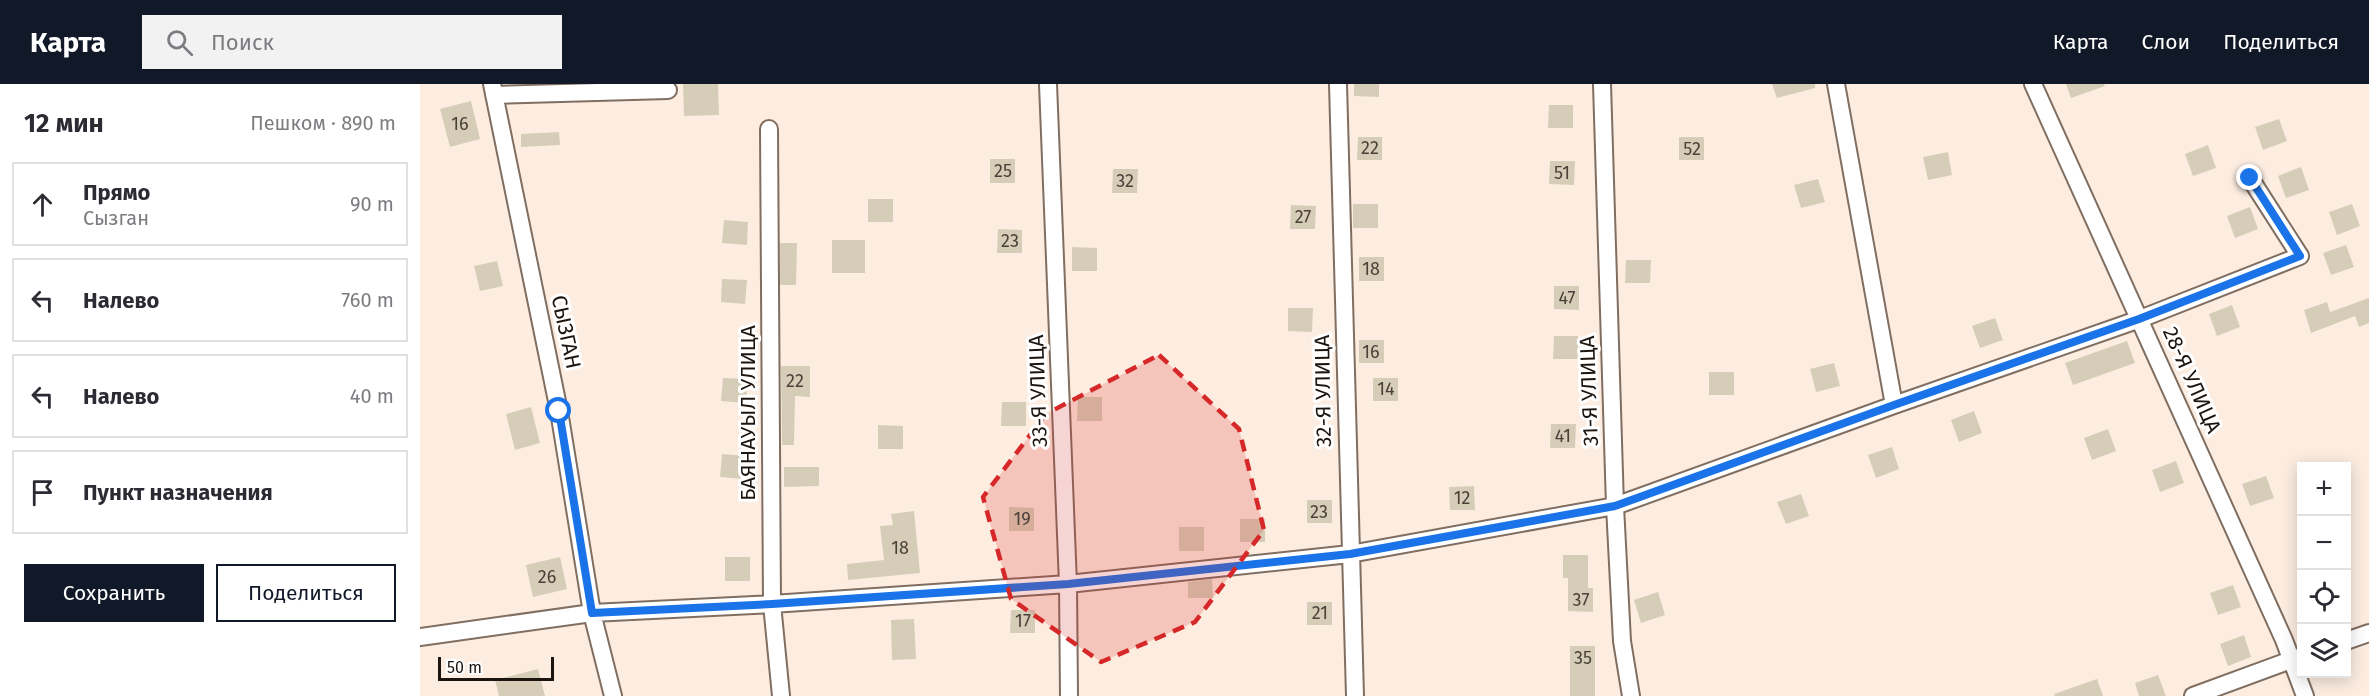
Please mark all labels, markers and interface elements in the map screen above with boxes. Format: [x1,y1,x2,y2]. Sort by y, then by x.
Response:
search box [142,15,562,69]
text: Карта [30,26,106,59]
icon: search [163,26,196,59]
text: Поиск [211,29,274,56]
text: Карта [2053,29,2109,55]
text: Слои [2142,29,2190,55]
text: Поделиться [2223,29,2339,55]
text: 12 мин [24,108,104,139]
text: Пешком · 890 m [250,111,396,135]
house number: 16 [451,113,469,135]
house number: 22 [1361,137,1379,159]
house number: 52 [1683,138,1701,160]
house number: 25 [994,160,1012,182]
house number: 51 [1554,162,1570,184]
route end [2236,164,2262,190]
house number: 32 [1116,170,1134,192]
text: Прямо [83,179,150,206]
icon: ahead [26,188,59,221]
text: 90 m [350,192,394,216]
text: Сызган [83,206,149,230]
house number: 27 [1295,206,1311,228]
house number: 23 [1001,230,1019,252]
house number: 18 [1362,258,1380,280]
icon: left [26,284,59,317]
text: Налево [83,287,159,314]
house number: 47 [1558,287,1576,309]
text: 760 m [341,288,394,312]
street label: СЫЗГАН [546,293,586,371]
street label: 28-Я УЛИЦА [2157,323,2227,437]
street label: БАЯНАУЫЛ УЛИЦА [735,325,761,501]
street label: 33-Я УЛИЦА [1023,334,1053,448]
street label: 32-Я УЛИЦА [1309,335,1337,447]
street label: 31-Я УЛИЦА [1574,335,1604,447]
house number: 16 [1362,341,1380,363]
house number: 22 [786,370,804,392]
house number: 14 [1377,378,1395,400]
icon: left [26,380,59,413]
text: Налево [83,383,159,410]
text: 40 m [350,384,394,408]
route start [545,397,571,423]
house number: 41 [1555,425,1571,447]
map controls [2297,462,2351,678]
button: + [2297,462,2351,516]
icon: arrive [26,476,59,509]
text: Пункт назначения [83,479,273,506]
house number: 12 [1454,487,1470,509]
house number: 23 [1310,501,1328,523]
house number: 19 [1013,508,1031,530]
button: − [2297,516,2351,570]
house number: 18 [891,537,909,559]
button: Сохранить [24,564,204,622]
button: Поделиться [216,564,396,622]
house number: 26 [538,566,556,588]
button: locate [2297,570,2351,624]
house number: 37 [1573,589,1589,611]
house number: 21 [1312,602,1328,624]
house number: 17 [1015,610,1031,632]
button: layers [2297,624,2351,678]
house number: 35 [1574,647,1592,669]
scale bar [438,654,554,682]
text: 50 m [447,658,482,677]

